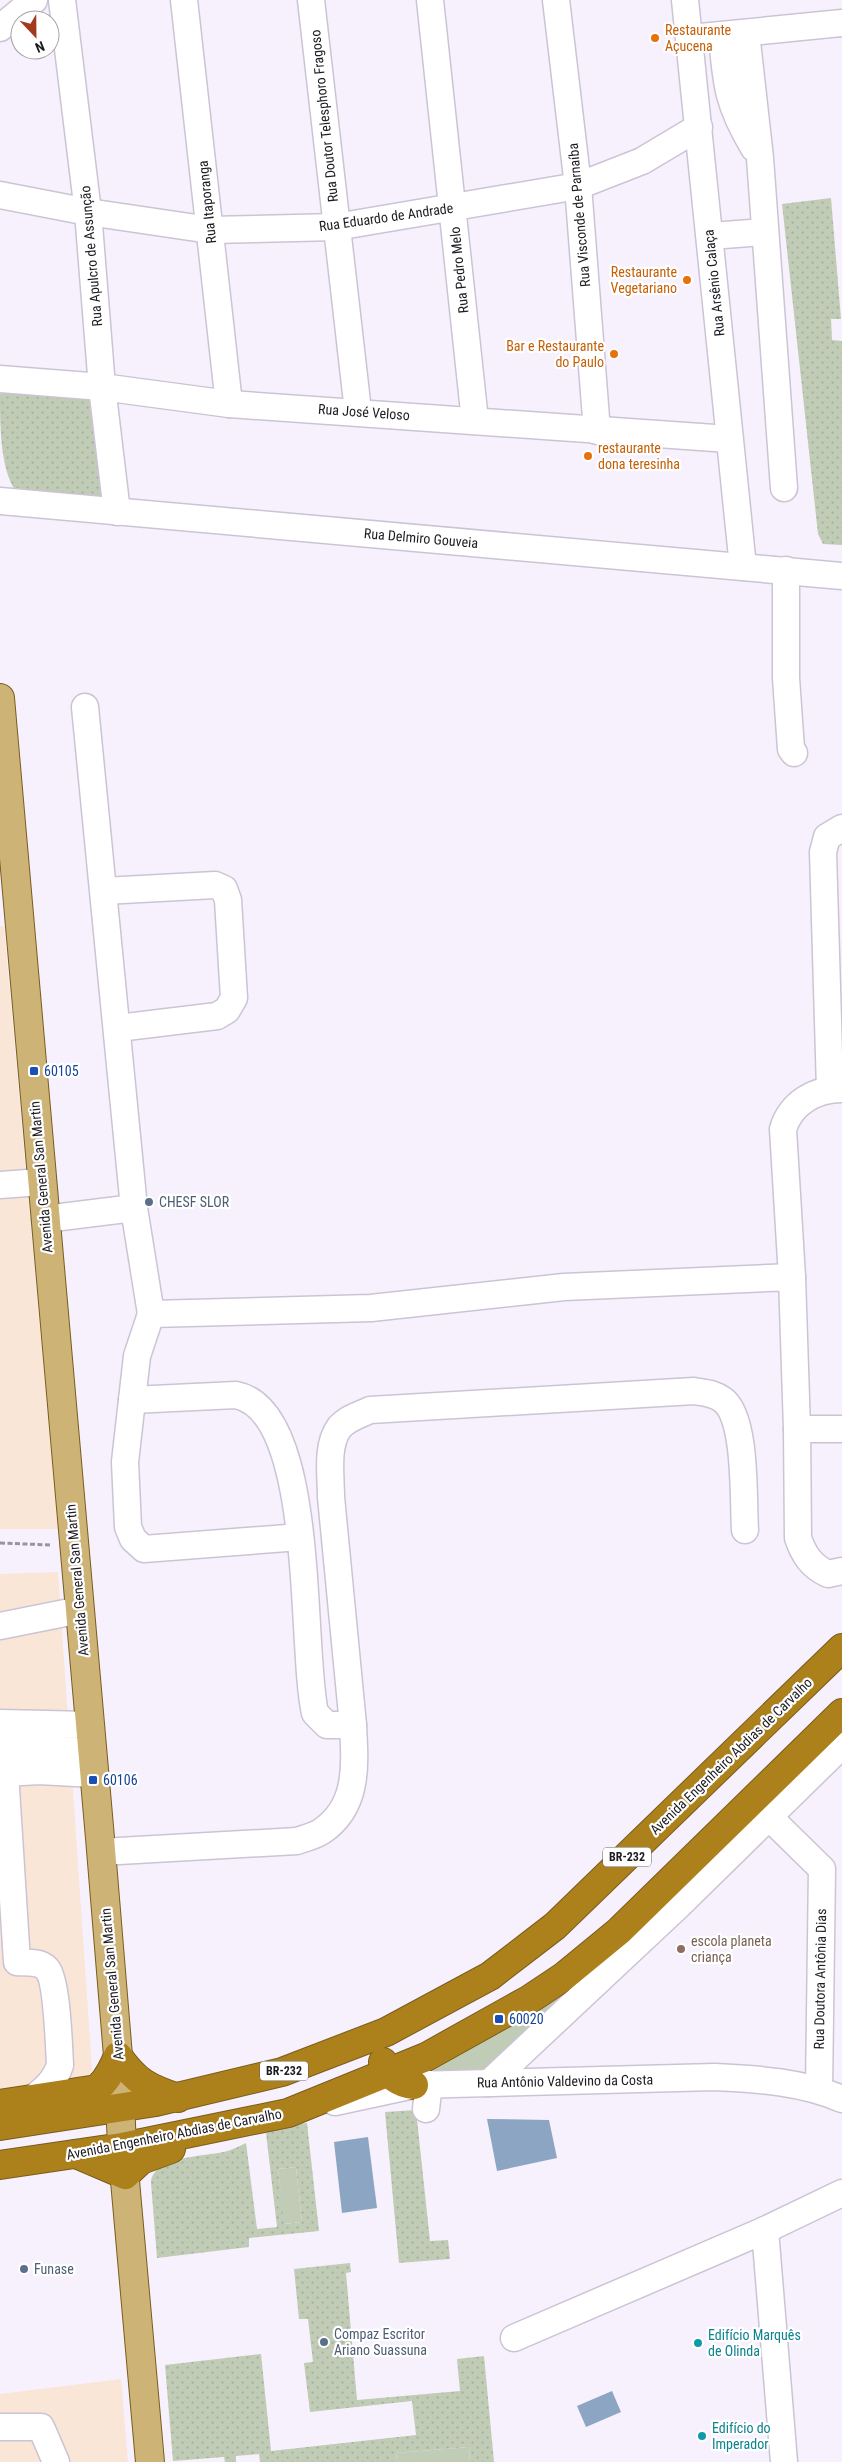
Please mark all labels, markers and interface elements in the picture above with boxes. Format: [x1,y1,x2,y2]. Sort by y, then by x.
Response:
north arrow [10,10,60,60]
place label: Restaurante Açucena [665,22,732,54]
street label: Rua Doutor Telesphoro Fragoso [307,29,341,203]
marker: Restaurante Açucena [649,32,661,44]
text: N [33,38,47,56]
street label: Rua Visconde de Parnaíba [565,142,593,288]
street label: Rua Itaporanga [195,160,219,244]
street label: Rua Apulcro de Assunção [77,185,105,327]
street label: Rua Eduardo de Andrade [318,200,455,234]
street label: Rua Pedro Melo [446,226,472,314]
street label: Rua Arsênio Calaça [700,229,728,337]
place label: Restaurante Vegetariano [611,264,677,296]
marker: Restaurante Vegetariano [681,274,693,286]
place label: Bar e Restaurante do Paulo [506,338,604,370]
marker: Bar e Restaurante do Paulo [608,348,620,360]
street label: Rua José Veloso [318,401,410,423]
place label: restaurante dona teresinha [598,440,680,472]
marker: restaurante dona teresinha [582,450,594,462]
street label: Rua Delmiro Gouveia [363,525,479,551]
place label: 60105 [44,1063,79,1079]
marker: 60105 [28,1065,40,1077]
street label: Avenida General San Martin [26,1100,56,1254]
place label: CHESF SLOR [159,1194,230,1210]
marker: CHESF SLOR [143,1196,155,1208]
street label: Avenida General San Martin [62,1503,92,1657]
street label: Avenida Engenheiro Abdias de Carvalho [647,1674,815,1838]
place label: 60106 [103,1772,138,1788]
marker: 60106 [87,1774,99,1786]
road number: BR-232 [603,1848,651,1866]
street label: Avenida General San Martin [97,1907,127,2061]
street label: Rua Doutora Antônia Dias [811,1908,829,2050]
place label: escola planeta criança [691,1933,772,1965]
marker: escola planeta criança [675,1943,687,1955]
place label: 60020 [509,2011,544,2027]
marker: 60020 [493,2013,505,2025]
road number: BR-232 [260,2062,308,2080]
street label: Rua Antônio Valdevino da Costa [477,2071,653,2091]
street label: Avenida Engenheiro Abdias de Carvalho [65,2105,283,2163]
place label: Funase [34,2261,74,2277]
marker: Funase [18,2263,30,2275]
place label: Compaz Escritor Ariano Suassuna [334,2326,427,2358]
place label: Edifício Marquês de Olinda [708,2327,801,2359]
marker: Compaz Escritor Ariano Suassuna [318,2336,330,2348]
marker: Edifício Marquês de Olinda [692,2337,704,2349]
place label: Edifício do Imperador [712,2420,771,2452]
marker: Edifício do Imperador [696,2430,708,2442]

